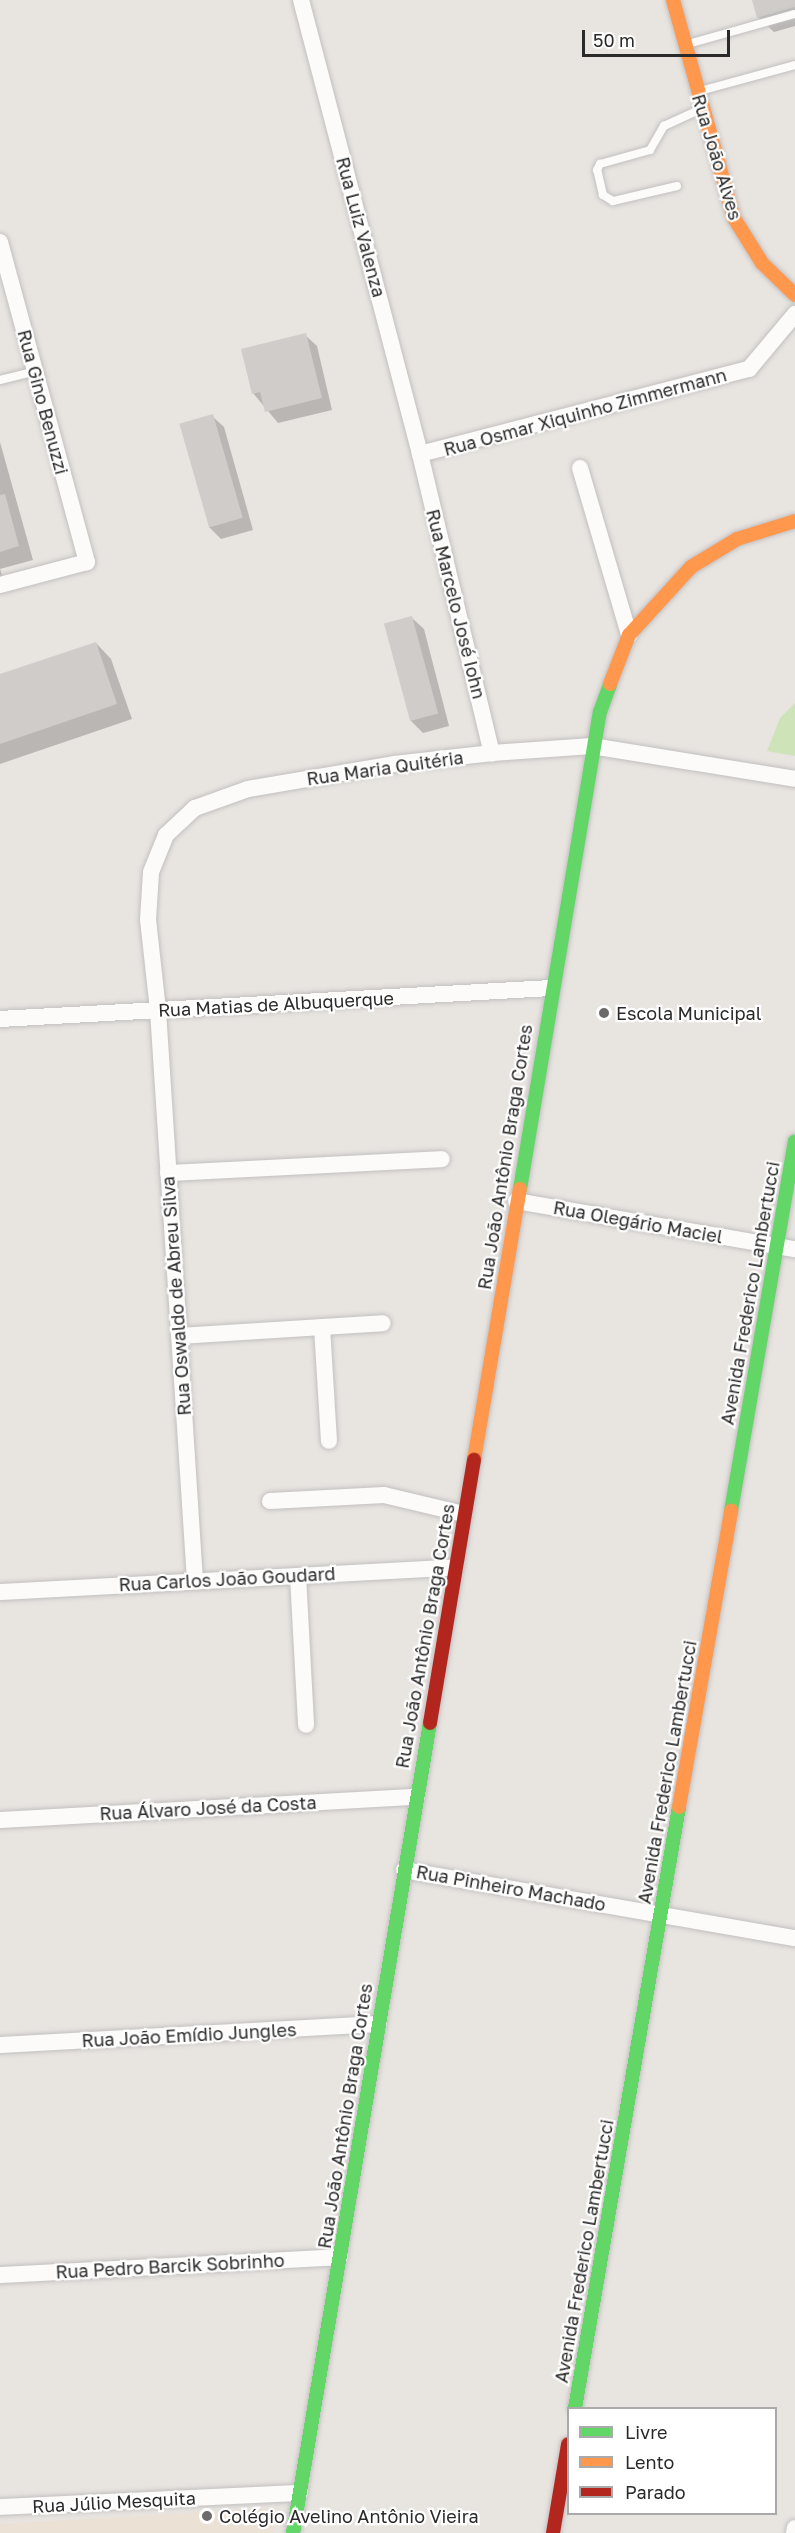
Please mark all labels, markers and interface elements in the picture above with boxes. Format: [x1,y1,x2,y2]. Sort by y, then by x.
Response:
scale bar [585,18,734,56]
text: 50 m [593,29,635,51]
street label: Rua João Alves [688,91,746,223]
street label: Rua Luiz Valenza [332,155,390,299]
street label: Rua Gino Benuzzi [13,327,73,477]
street label: Rua Osmar Xiquinho Zimmermann [441,364,729,460]
street label: Rua Marcelo José Iohn [422,507,490,701]
street label: Rua Maria Quitéria [305,746,465,790]
street label: Rua Matias de Albuquerque [157,987,395,1021]
place label: Escola Municipal [616,1002,761,1024]
marker: Escola Municipal [597,1006,611,1020]
street label: Rua João Antônio Braga Cortes [473,1023,537,1291]
street label: Avenida Frederico Lambertucci [716,1160,784,1426]
street label: Rua Oswaldo de Abreu Silva [157,1176,195,1416]
street label: Rua Olegário Maciel [552,1196,724,1248]
street label: Rua João Antônio Braga Cortes [391,1502,459,1770]
street label: Rua Carlos João Goudard [118,1563,336,1595]
street label: Avenida Frederico Lambertucci [633,1639,701,1905]
street label: Rua Álvaro José da Costa [99,1792,317,1824]
street label: Rua Pinheiro Machado [415,1861,607,1915]
street label: Rua João Antônio Braga Cortes [313,1982,377,2250]
street label: Rua João Emídio Jungles [81,2019,297,2051]
street label: Avenida Frederico Lambertucci [550,2118,618,2384]
street label: Rua Pedro Barcik Sobrinho [55,2249,285,2283]
legend [567,2407,777,2515]
text: Livre [625,2421,667,2443]
text: Lento [625,2451,674,2473]
text: Parado [625,2481,686,2503]
street label: Rua Júlio Mesquita [32,2487,196,2517]
place label: Colégio Avelino Antônio Vieira [219,2505,479,2527]
marker: Colégio Avelino Antônio Vieira [200,2509,214,2523]

